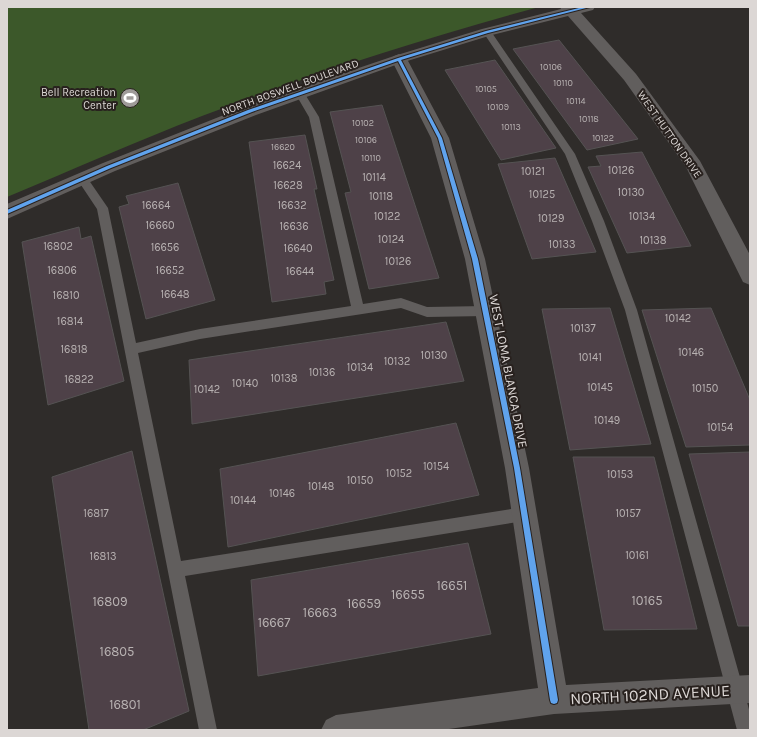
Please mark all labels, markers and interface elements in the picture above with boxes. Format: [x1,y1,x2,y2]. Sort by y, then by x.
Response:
street label: NORTH BOSWELL BOULEVARD [220,57,360,118]
house number: 10106 [540,62,562,72]
house number: 10110 [553,78,573,88]
house number: 10105 [475,84,497,94]
place label: Bell Recreation Center [41,86,116,112]
sports icon: Bell Recreation Center [119,87,141,109]
street label: WEST HUTTON DRIVE [635,88,704,180]
house number: 10114 [566,96,586,106]
house number: 10109 [487,102,509,112]
house number: 10118 [579,114,599,124]
house number: 10102 [352,118,374,128]
house number: 10113 [501,122,521,132]
house number: 10122 [592,133,614,143]
house number: 10106 [355,135,377,145]
house number: 16620 [271,142,295,152]
house number: 10110 [361,153,381,163]
house number: 16624 [273,159,301,172]
house number: 10126 [608,164,634,177]
house number: 10121 [521,165,545,178]
house number: 10114 [362,171,386,184]
house number: 16628 [273,179,303,192]
house number: 10130 [618,186,644,199]
house number: 10125 [529,188,555,201]
house number: 10118 [369,190,393,203]
house number: 16664 [142,199,170,212]
house number: 16632 [277,199,307,212]
house number: 10122 [374,210,400,223]
house number: 10134 [629,210,655,223]
house number: 10129 [538,212,564,225]
house number: 16660 [145,219,175,232]
house number: 16636 [279,220,309,233]
house number: 10124 [378,233,404,246]
house number: 10138 [639,234,667,247]
house number: 10133 [549,238,575,251]
house number: 16802 [43,240,73,253]
house number: 16656 [151,241,179,254]
house number: 16640 [284,242,312,255]
house number: 10126 [385,255,411,268]
house number: 16806 [47,264,77,277]
house number: 16652 [156,264,184,277]
house number: 16644 [286,265,314,278]
house number: 16648 [160,288,190,301]
house number: 16810 [53,289,79,302]
street label: WEST LOMA BLANCA DRIVE [486,293,531,449]
house number: 10142 [665,312,691,325]
house number: 16814 [57,315,83,328]
house number: 10137 [570,322,596,335]
house number: 16818 [60,343,88,356]
house number: 10146 [678,346,704,359]
house number: 10130 [421,349,447,362]
house number: 10141 [578,351,602,364]
house number: 10132 [384,355,410,368]
house number: 10134 [347,361,373,374]
house number: 10136 [309,366,335,379]
house number: 10138 [270,372,298,385]
house number: 16822 [64,373,94,386]
house number: 10140 [232,377,258,390]
house number: 10145 [587,381,613,394]
house number: 10150 [692,382,718,395]
house number: 10142 [194,383,220,396]
house number: 10149 [594,414,620,427]
house number: 10154 [707,421,733,434]
house number: 10154 [423,460,449,473]
house number: 10152 [386,467,412,480]
house number: 10153 [607,468,633,481]
house number: 10150 [347,474,373,487]
house number: 10148 [308,480,335,493]
house number: 10146 [269,487,295,500]
house number: 10144 [230,494,256,507]
house number: 16817 [83,507,109,520]
house number: 10157 [615,507,641,520]
house number: 10161 [625,549,649,562]
house number: 16813 [90,550,116,563]
house number: 16651 [437,578,467,593]
house number: 16655 [391,587,425,602]
house number: 10165 [631,593,663,608]
house number: 16809 [93,594,127,609]
house number: 16659 [347,596,381,611]
house number: 16663 [303,605,337,620]
house number: 16667 [258,615,290,630]
house number: 16805 [100,644,134,659]
street label: NORTH 102ND AVENUE [570,681,730,708]
house number: 16801 [109,697,141,712]

